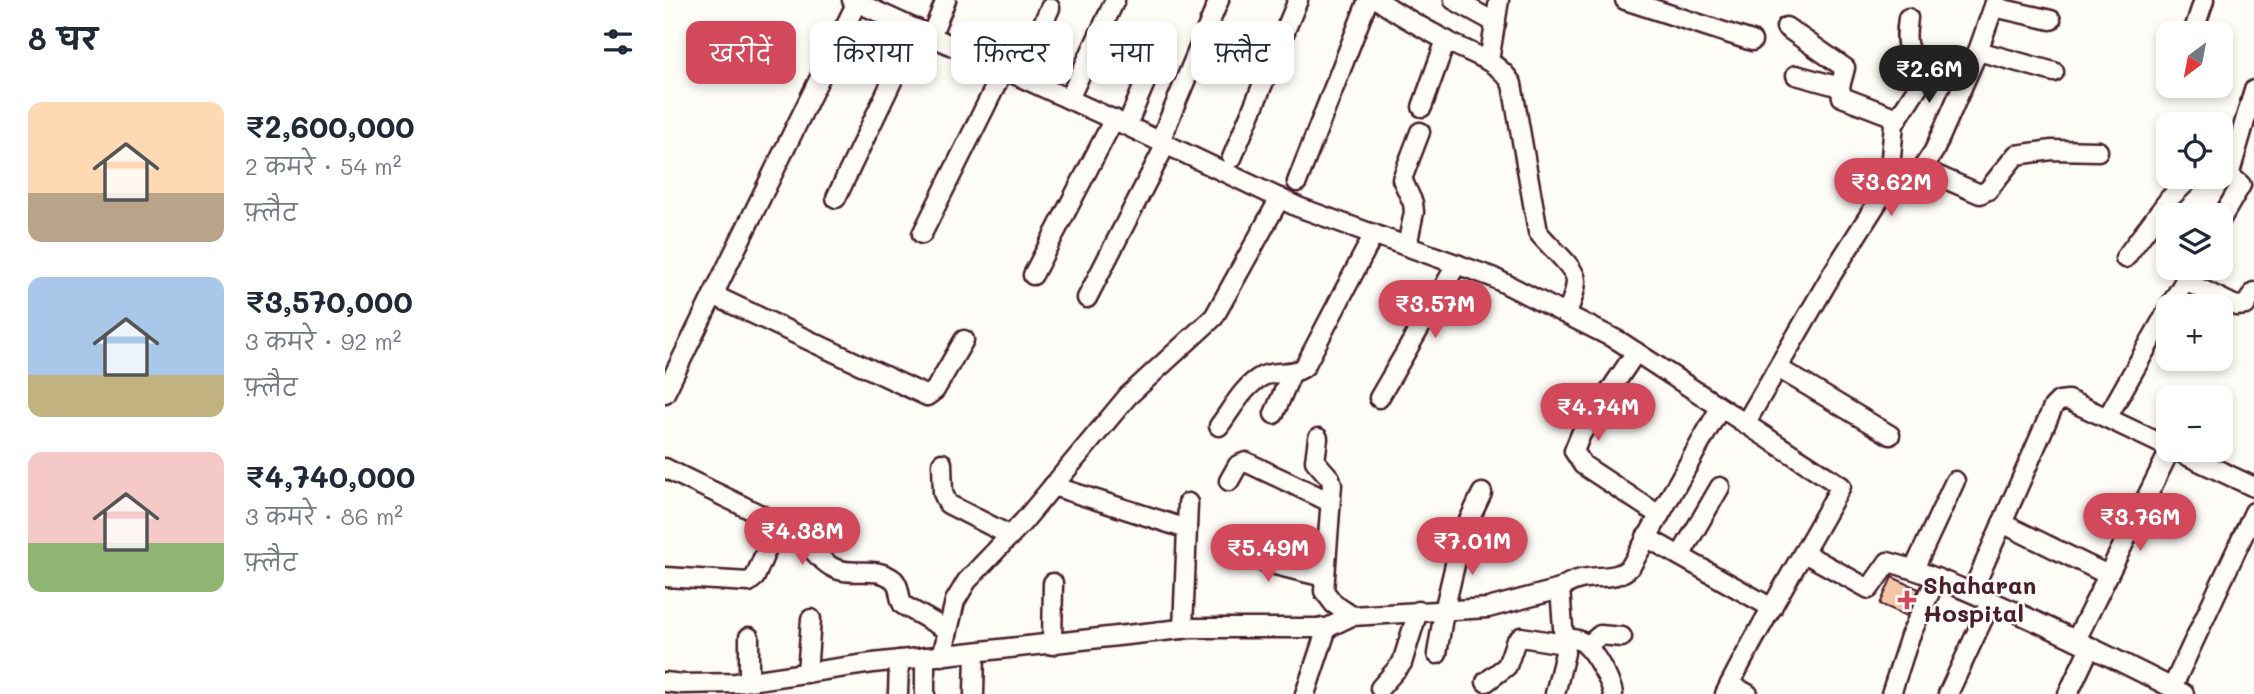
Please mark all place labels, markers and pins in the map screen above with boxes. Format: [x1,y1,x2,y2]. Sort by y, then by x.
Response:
pin: ₹2.6M [1880,46,1978,105]
pin: ₹3.62M [1834,158,1948,218]
pin: ₹3.57M [1378,280,1492,340]
pin: ₹4.74M [1541,384,1655,443]
pin: ₹3.76M [2083,494,2197,553]
pin: ₹4.38M [745,508,859,567]
pin: ₹7.01M [1415,518,1529,577]
pin: ₹5.49M [1211,524,1325,584]
place label: Shaharan Hospital [1923,569,2036,628]
marker: Shaharan Hospital [1897,590,1917,610]

